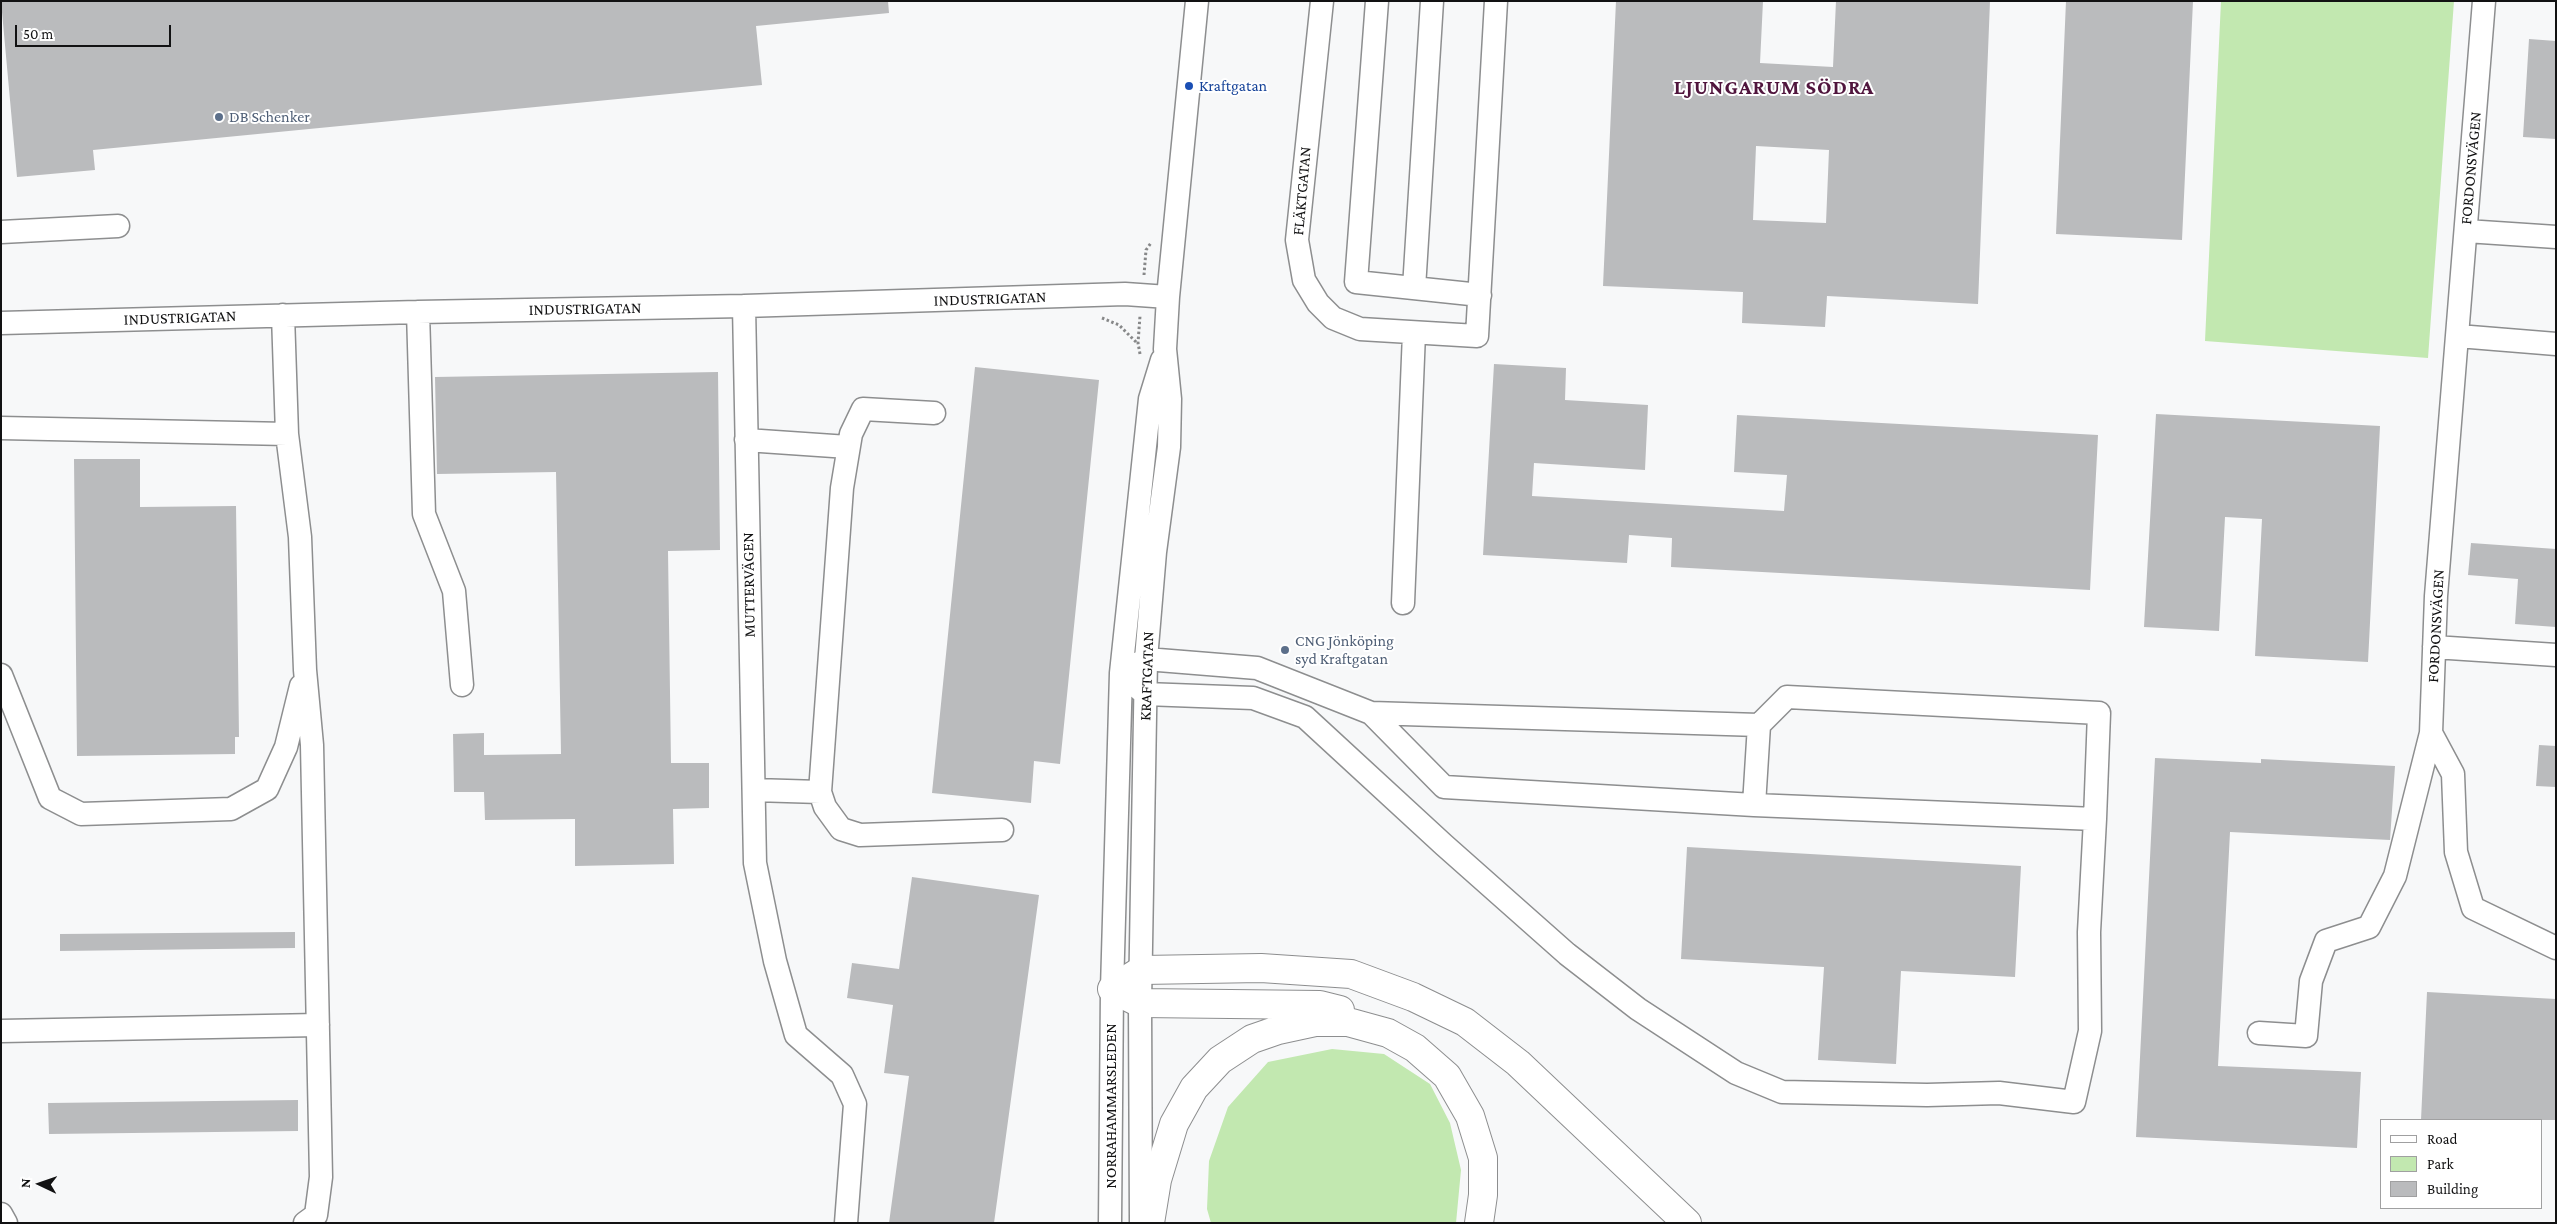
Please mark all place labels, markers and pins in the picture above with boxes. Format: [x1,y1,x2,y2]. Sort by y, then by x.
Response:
place label: Kraftgatan [1199,76,1267,96]
marker: Kraftgatan [1183,80,1195,92]
place label: DB Schenker [229,107,310,127]
marker: DB Schenker [213,111,225,123]
place label: CNG Jönköping syd Kraftgatan [1295,631,1394,669]
marker: CNG Jönköping syd Kraftgatan [1279,644,1291,656]

